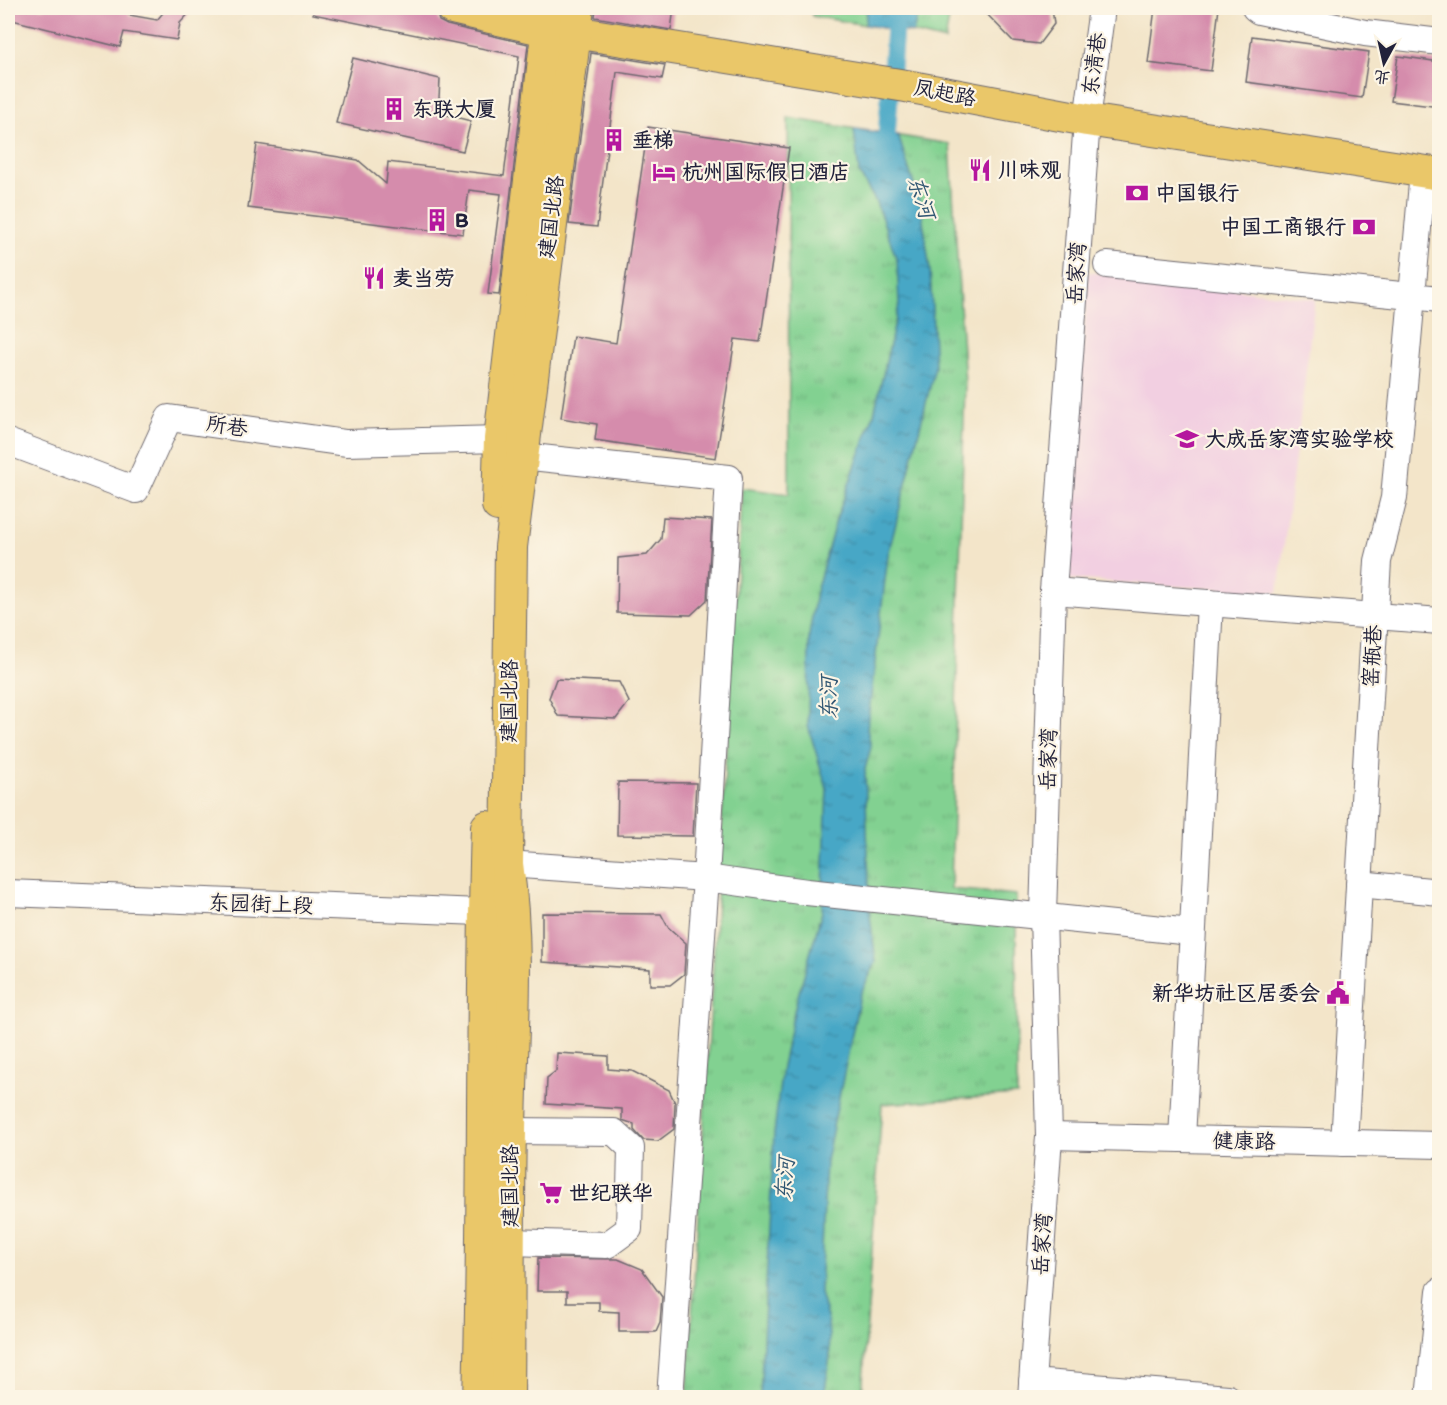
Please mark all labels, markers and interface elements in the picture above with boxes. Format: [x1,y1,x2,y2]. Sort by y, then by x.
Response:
street label: 东清巷 [1077,31,1110,97]
north arrow [1354,33,1414,93]
text: 北 [1373,67,1391,88]
street label: 凤起路 [912,74,978,111]
building icon: 东联大厦 [381,96,407,122]
place label: 东联大厦 [412,96,496,121]
building icon: 垂梯 [601,127,627,153]
place label: 垂梯 [632,127,674,152]
restaurant icon: 川味观 [967,157,993,183]
place label: 川味观 [998,157,1061,182]
hotel icon: 杭州国际假日酒店 [651,159,677,185]
place label: 杭州国际假日酒店 [682,159,850,184]
water label: 东河 [902,172,942,225]
street label: 建国北路 [533,174,568,260]
bank icon: 中国银行 [1124,180,1150,206]
place label: 中国银行 [1155,180,1239,205]
building icon: B [424,207,450,233]
place label: B [455,207,469,232]
place label: 中国工商银行 [1220,214,1346,239]
bank icon: 中国工商银行 [1351,214,1377,240]
street label: 岳家湾 [1061,241,1090,305]
restaurant icon: 麦当劳 [361,265,387,291]
place label: 麦当劳 [392,265,455,290]
street label: 所巷 [205,410,250,441]
school or university icon: 大成岳家湾实验学校 [1174,426,1200,452]
place label: 大成岳家湾实验学校 [1205,426,1394,451]
street label: 窑瓶巷 [1357,624,1386,688]
street label: 建国北路 [495,659,522,743]
water label: 东河 [815,673,842,720]
street label: 岳家湾 [1034,727,1061,791]
street label: 东园街上段 [208,889,314,918]
place label: 新华坊社区居委会 [1152,980,1320,1005]
public building icon: 新华坊社区居委会 [1325,980,1351,1006]
street label: 健康路 [1212,1127,1276,1154]
street label: 建国北路 [497,1144,522,1228]
water label: 东河 [769,1153,800,1202]
supermarket icon: 世纪联华 [538,1180,564,1206]
place label: 世纪联华 [569,1180,653,1205]
street label: 岳家湾 [1027,1212,1056,1276]

